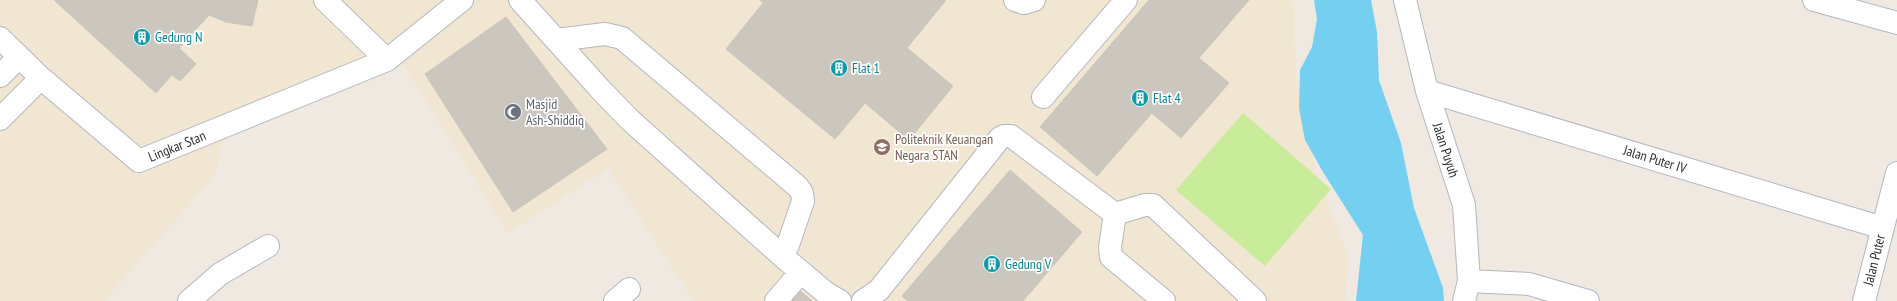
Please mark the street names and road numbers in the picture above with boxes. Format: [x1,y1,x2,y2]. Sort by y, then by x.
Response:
street label: Jalan Puyuh [1428,119,1463,180]
street label: Lingkar Stan [146,126,208,166]
street label: Jalan Puter IV [1620,141,1689,177]
street label: Jalan Puter [1859,232,1889,289]

